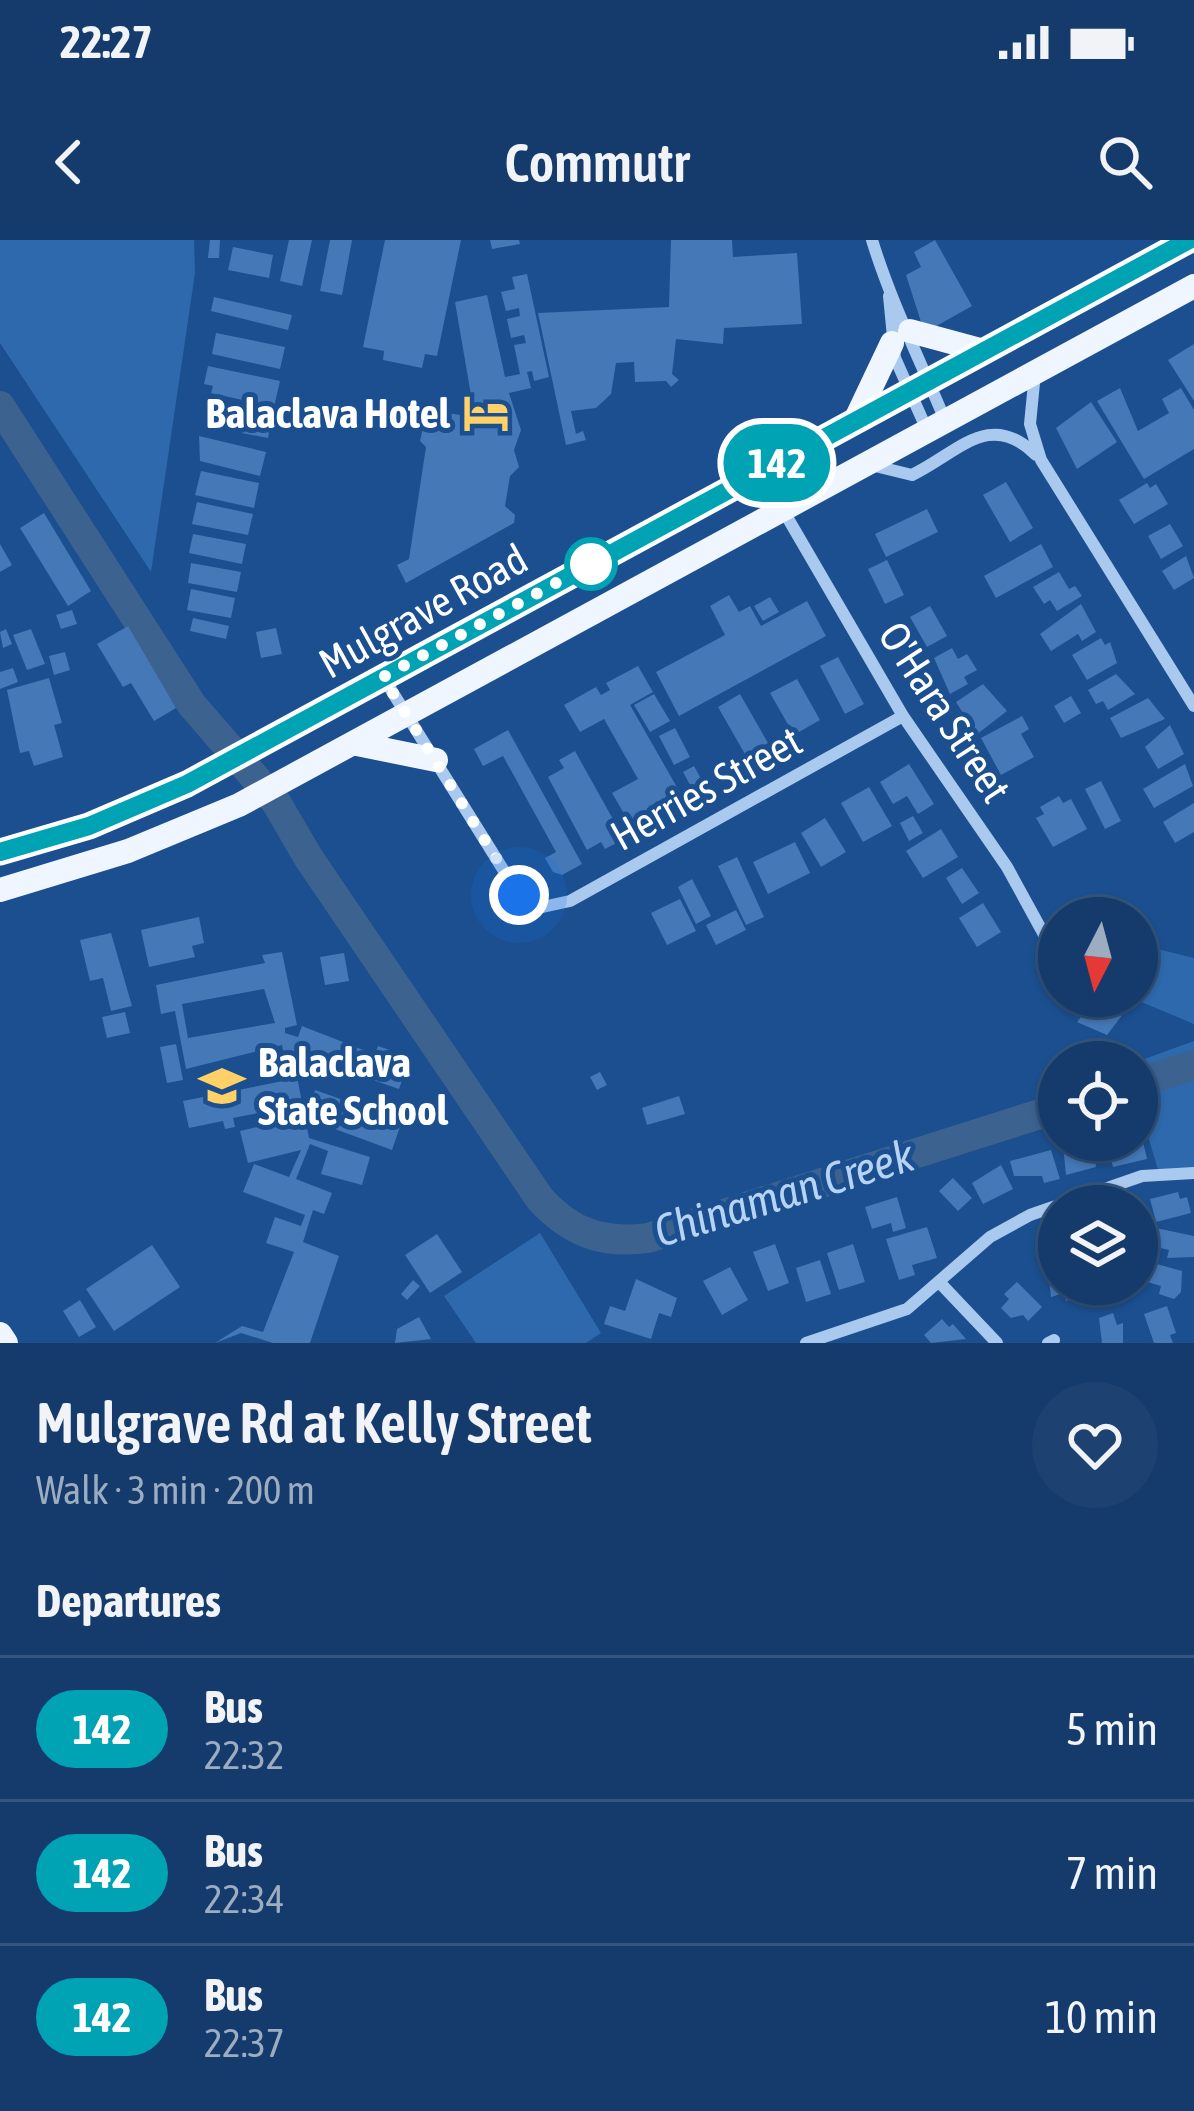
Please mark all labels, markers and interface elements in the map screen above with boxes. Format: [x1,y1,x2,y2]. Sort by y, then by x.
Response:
text: 22:27 [60,16,153,68]
icon: back [36,129,102,195]
icon: search [1092,129,1158,195]
text: Commutr [504,132,690,193]
hotel icon: Balaclava Hotel [461,388,511,438]
place label: Balaclava Hotel [206,389,451,437]
line badge: 142 [708,424,846,502]
text: 142 [747,439,807,487]
street label: Mulgrave Road [311,534,535,688]
unlabelled marker [566,539,616,589]
street label: O'Hara Street [869,613,1021,811]
street label: Herries Street [603,716,809,860]
your location [489,865,549,925]
north arrow [1038,897,1158,1017]
map controls [1038,897,1158,1305]
place label: Balaclava State School [258,1038,449,1134]
button: locate [1038,1041,1158,1161]
school or university icon: Balaclava State School [197,1061,247,1111]
water label: Chinaman Creek [648,1129,921,1257]
button: layers [1038,1185,1158,1305]
button: heart [1032,1382,1158,1508]
text: Mulgrave Rd at Kelly Street [36,1390,592,1455]
text: Walk · 3 min · 200 m [36,1468,315,1512]
text: Departures [36,1575,221,1627]
text: Bus [204,1681,263,1733]
text: 5 min [1066,1703,1158,1755]
text: 142 [72,1705,132,1753]
text: 22:32 [204,1733,284,1777]
text: Bus [204,1825,263,1877]
text: 7 min [1066,1847,1158,1899]
text: 142 [72,1849,132,1897]
text: 22:34 [204,1877,284,1921]
text: Bus [204,1969,263,2021]
text: 10 min [1045,1991,1158,2043]
text: 142 [72,1993,132,2041]
text: 22:37 [204,2021,284,2065]

